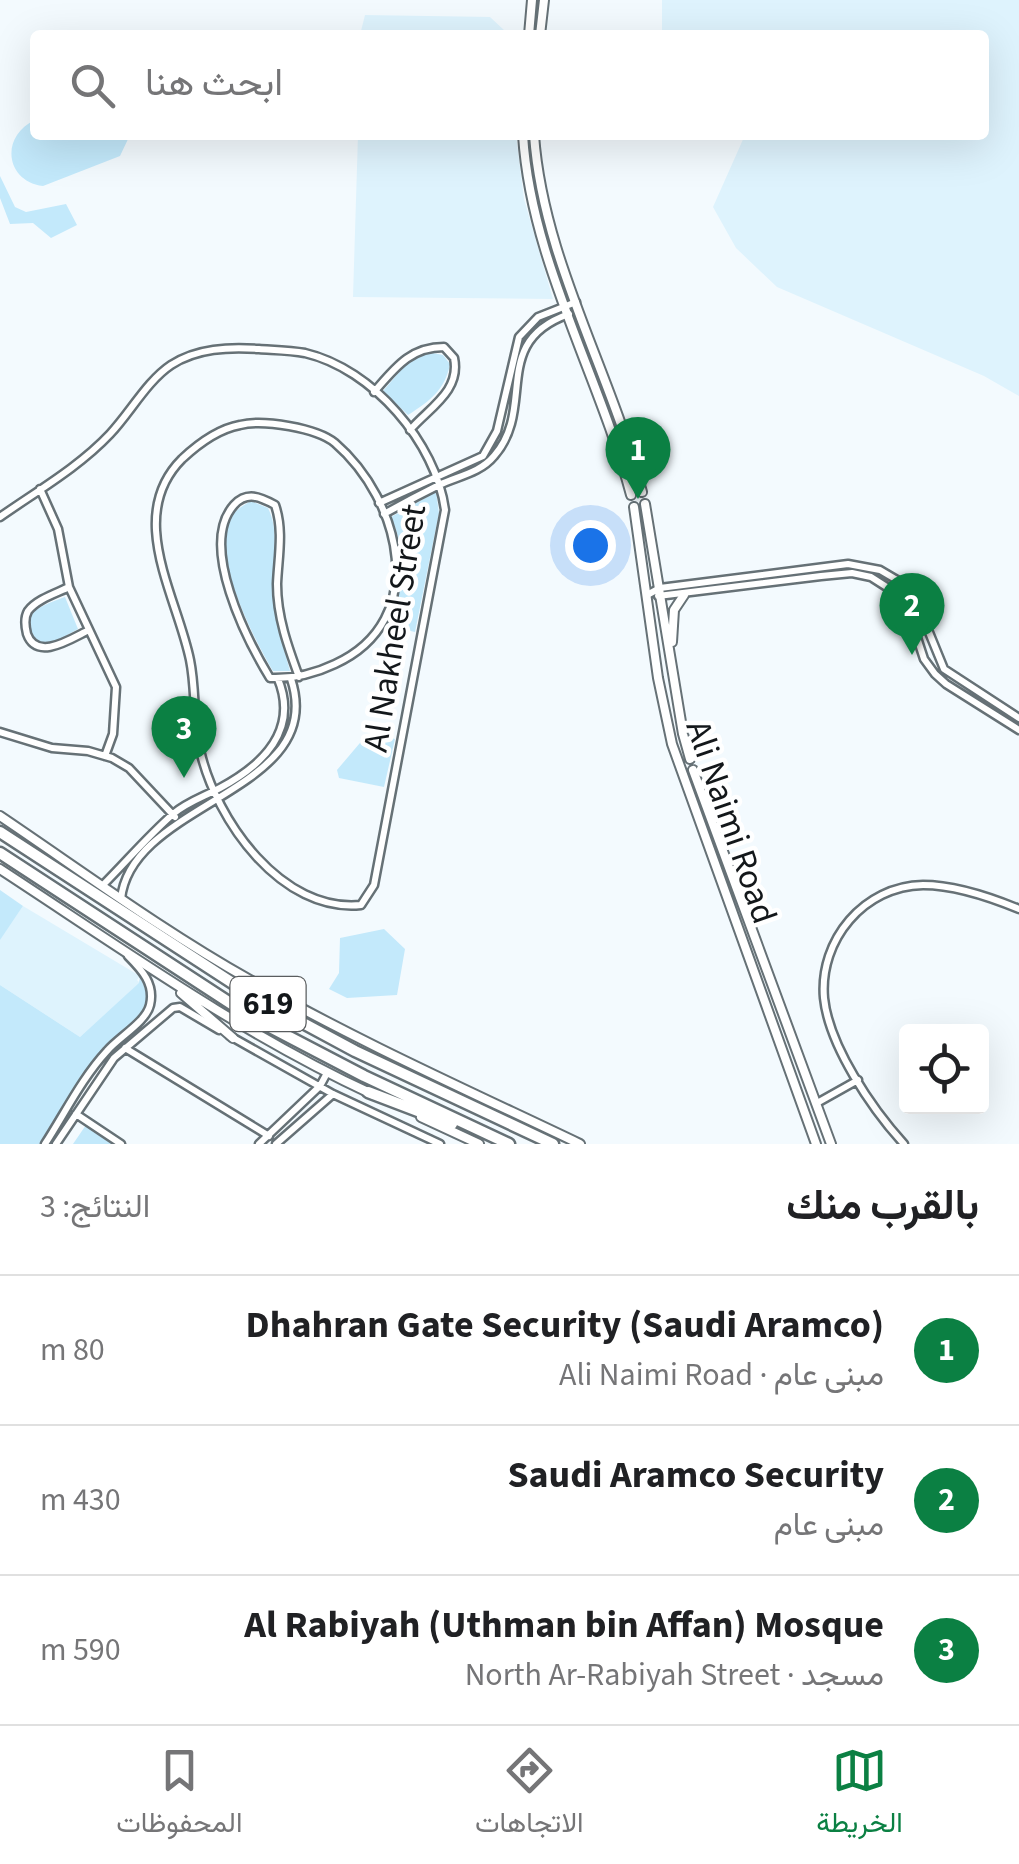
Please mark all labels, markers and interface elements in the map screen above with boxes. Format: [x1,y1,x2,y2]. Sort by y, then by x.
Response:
search box [30,30,989,140]
text: ابحث هنا [145,56,283,110]
icon: search [65,58,120,113]
pin: 1 [606,416,670,499]
street label: Al Nakheel Street [351,501,439,755]
your location [565,520,616,571]
pin: 2 [880,572,944,655]
pin: 3 [152,696,216,778]
street label: Ali Naimi Road [673,714,789,930]
road number: 619 [230,977,306,1031]
map controls [899,1024,989,1114]
button: locate [899,1024,989,1114]
text: بالقرب منك [786,1176,979,1236]
text: النتائج: 3 [40,1184,150,1230]
text: Dhahran Gate Security (Saudi Aramco) [246,1298,884,1352]
text: 80 m [40,1327,105,1373]
text: 1 [938,1327,955,1373]
text: مبنى عام · Ali Naimi Road [559,1352,884,1398]
text: Saudi Aramco Security [507,1448,884,1502]
text: 430 m [40,1477,121,1523]
text: 2 [938,1477,955,1523]
text: مبنى عام [774,1502,884,1548]
text: Al Rabiyah (Uthman bin Affan) Mosque [244,1598,884,1652]
text: 590 m [40,1627,121,1673]
text: 3 [938,1627,955,1673]
text: مسجد · North Ar-Rabiyah Street [465,1652,884,1698]
tab: المحفوظات [116,1743,242,1847]
tab: الاتجاهات [475,1743,584,1847]
tab: الخريطة [816,1743,903,1847]

